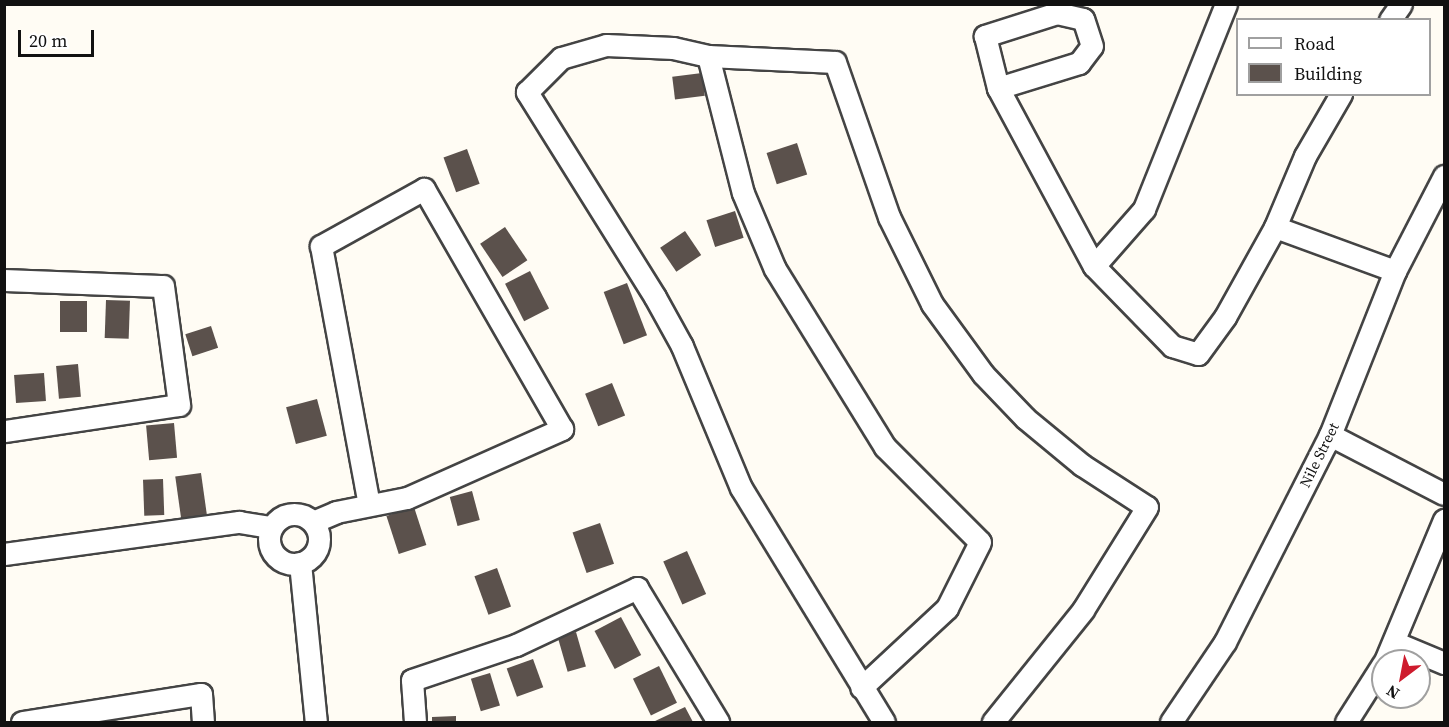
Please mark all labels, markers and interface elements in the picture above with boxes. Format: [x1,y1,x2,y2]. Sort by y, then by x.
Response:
scale bar [21,18,98,56]
legend [1236,18,1431,96]
text: 20 m [29,28,67,53]
text: Road [1294,31,1335,56]
text: Building [1294,61,1362,86]
street label: Nile Street [1296,420,1342,490]
north arrow [1371,649,1431,709]
text: N [1382,680,1403,705]

